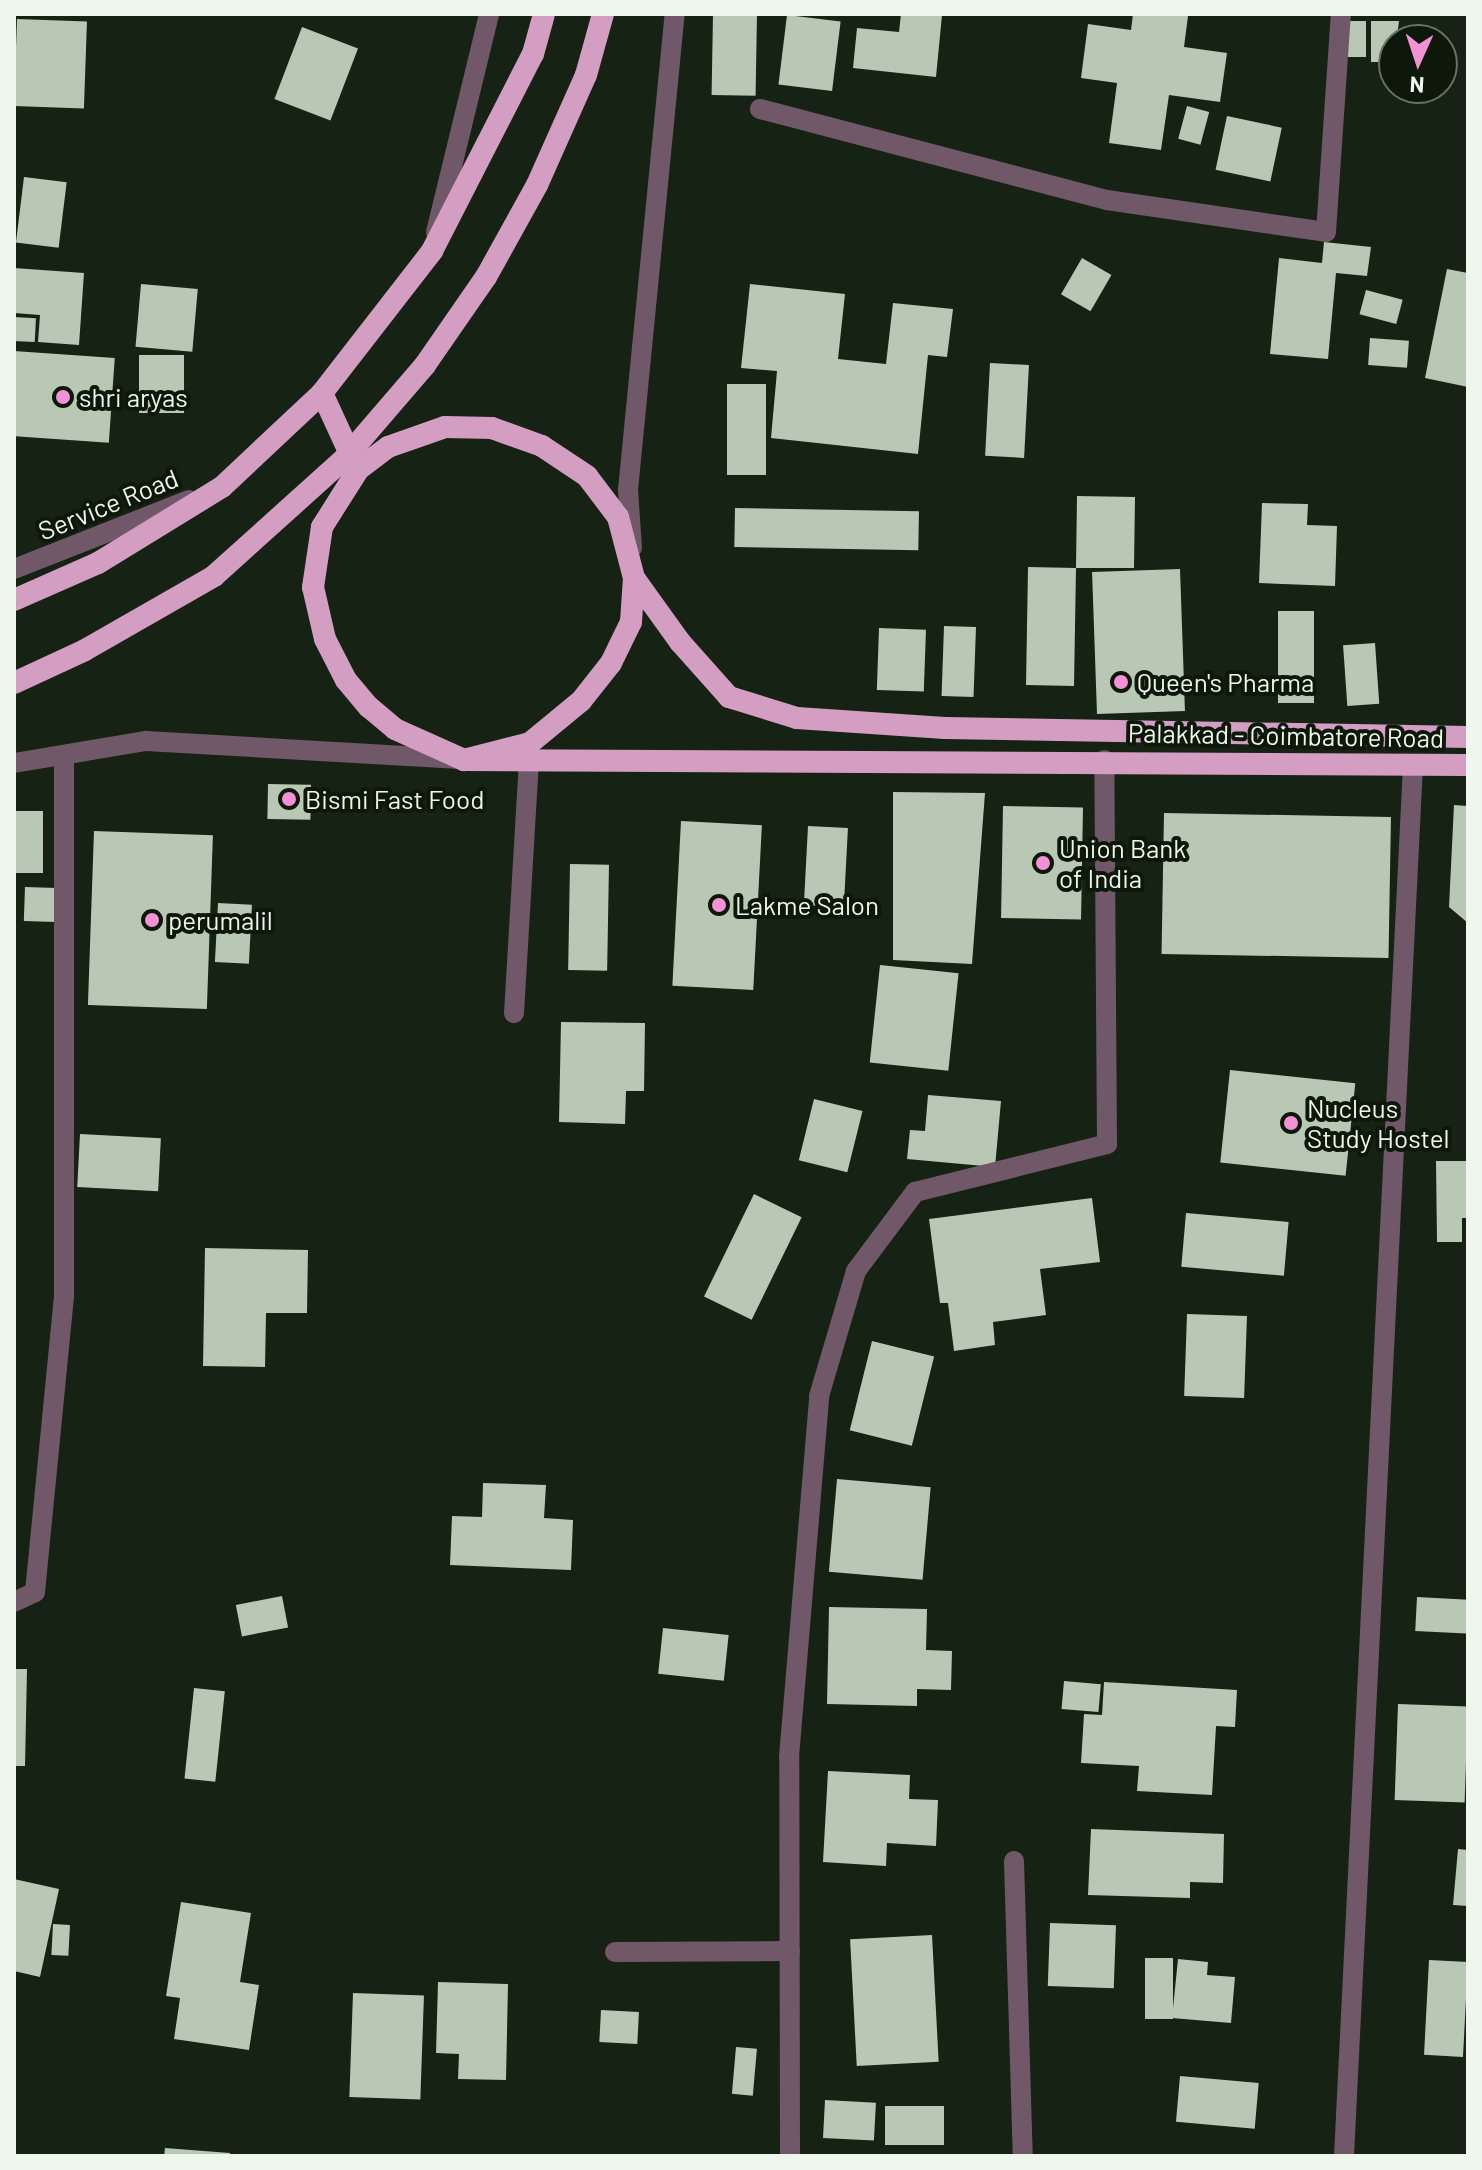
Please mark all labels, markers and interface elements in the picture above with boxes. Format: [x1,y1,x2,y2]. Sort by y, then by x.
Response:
north arrow [1378,24,1458,104]
text: N [1409,73,1425,99]
place label: shri aryas [79,381,188,413]
marker: shri aryas [54,388,72,406]
street label: Service Road [33,462,183,546]
place label: Queen's Pharma [1137,666,1314,698]
marker: Queen's Pharma [1112,673,1130,691]
street label: Palakkad - Coimbatore Road [1128,717,1444,753]
place label: Bismi Fast Food [305,783,484,815]
marker: Bismi Fast Food [280,790,298,808]
place label: Union Bank of India [1059,832,1186,894]
marker: Union Bank of India [1034,854,1052,872]
place label: Lakme Salon [735,889,879,921]
marker: Lakme Salon [710,896,728,914]
place label: perumalil [168,904,273,936]
marker: perumalil [143,911,161,929]
place label: Nucleus Study Hostel [1307,1092,1450,1154]
marker: Nucleus Study Hostel [1282,1114,1300,1132]

